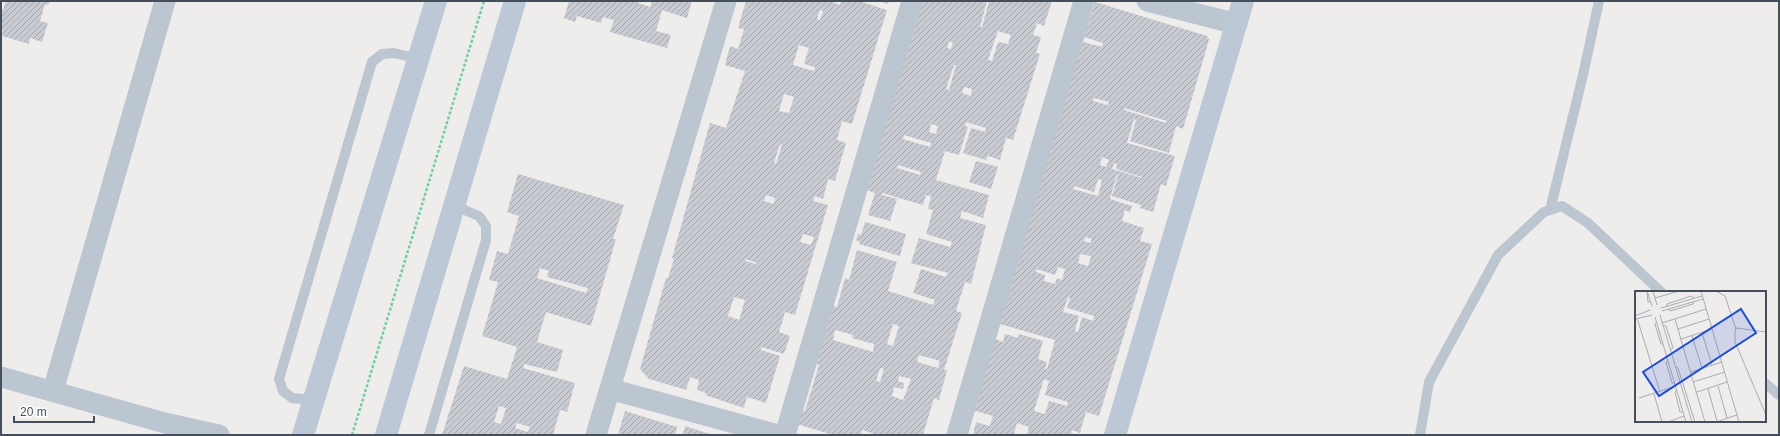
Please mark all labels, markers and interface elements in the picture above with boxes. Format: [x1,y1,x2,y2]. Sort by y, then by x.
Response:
inset map [1635,291,1766,422]
scale bar [14,398,94,424]
text: 20 m [20,405,47,419]

